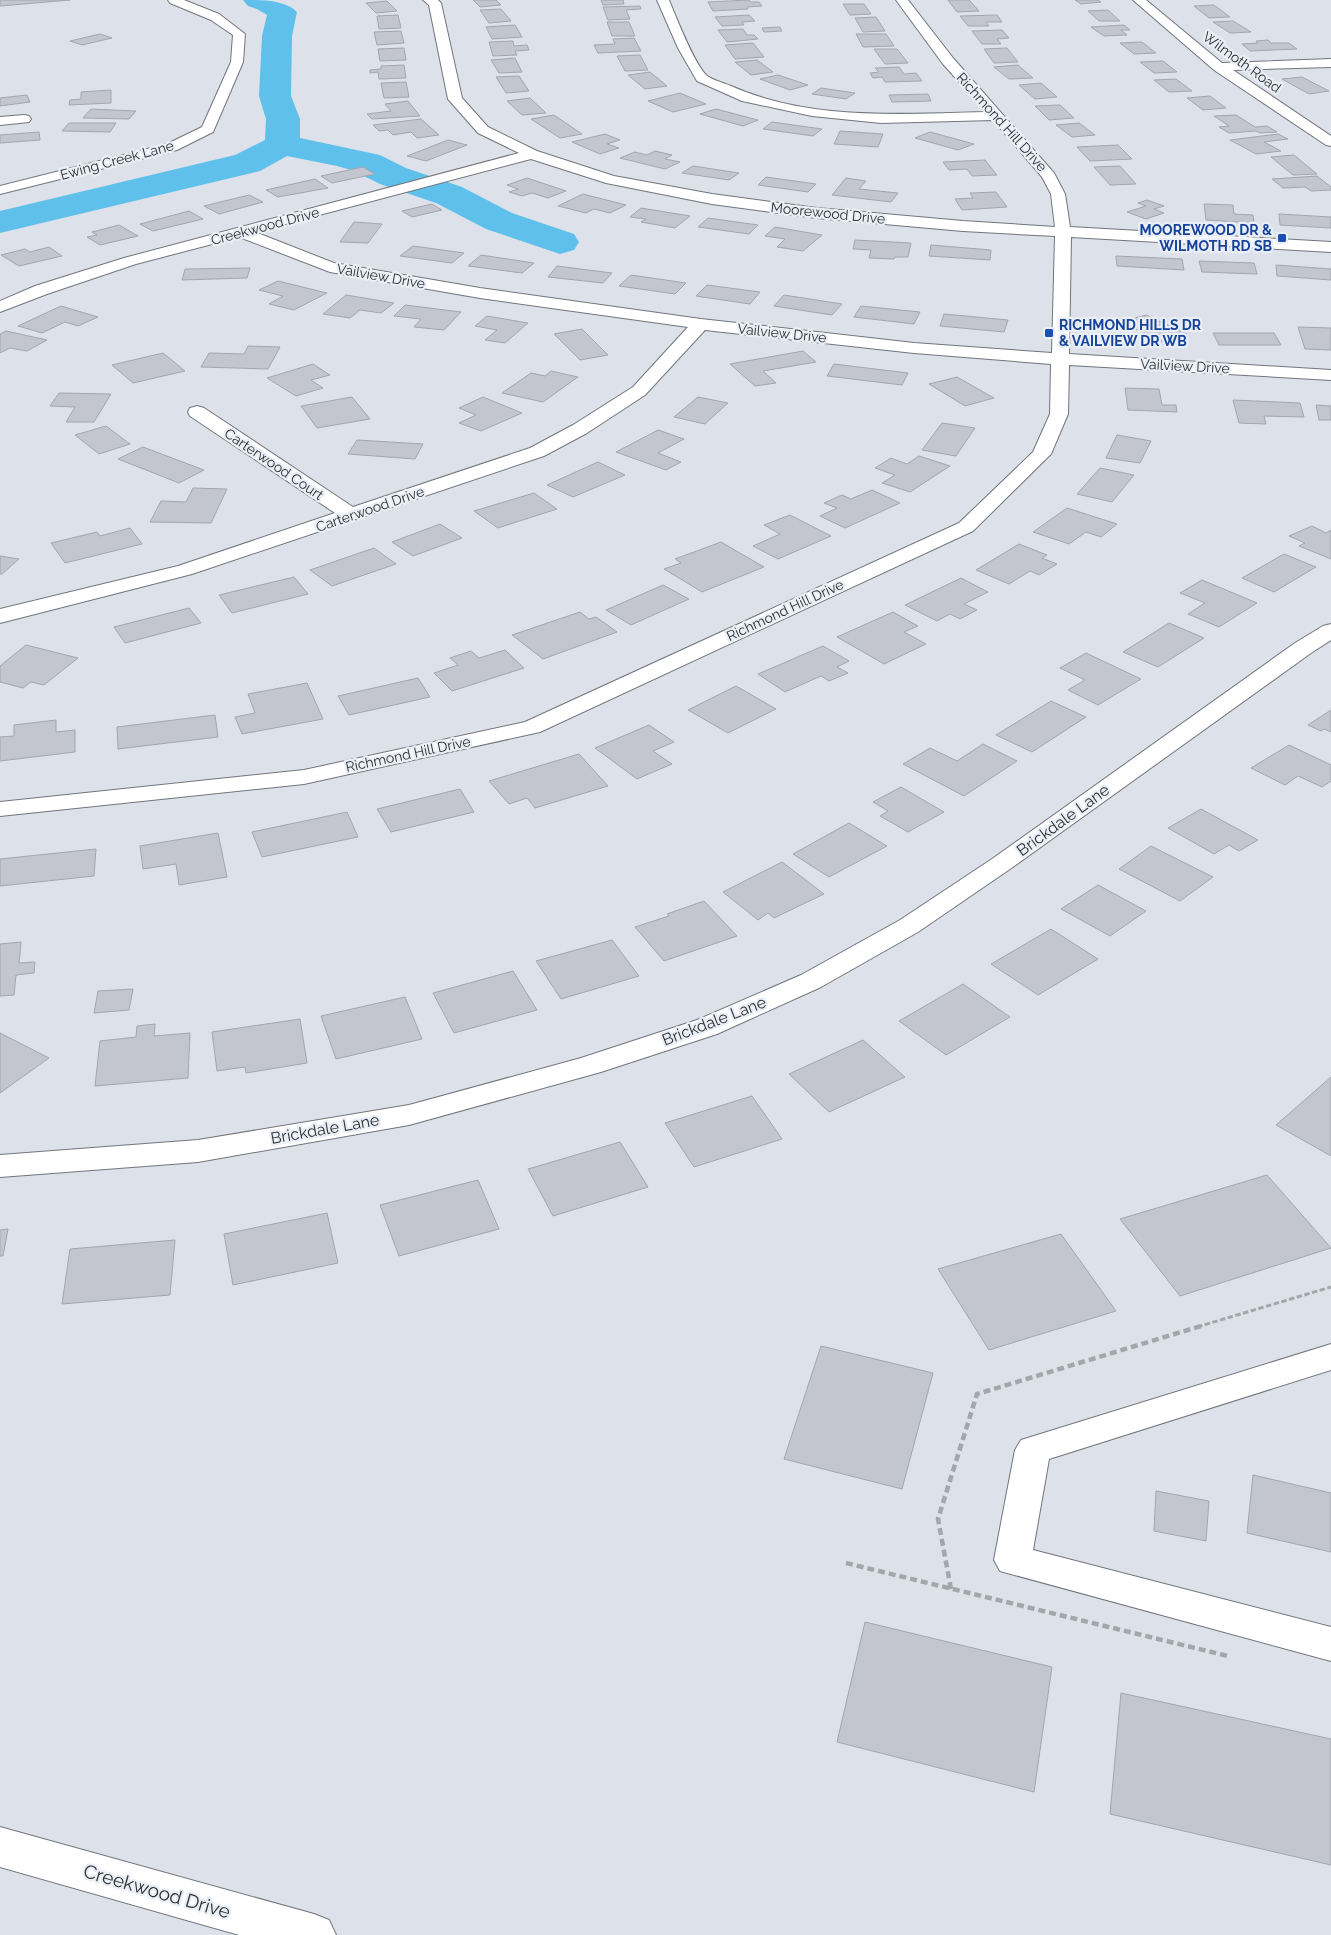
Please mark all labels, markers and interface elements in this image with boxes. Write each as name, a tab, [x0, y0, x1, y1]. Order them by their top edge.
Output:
street label: Wilmoth Road	[1200, 28, 1284, 96]
street label: Richmond Hill Drive	[954, 69, 1050, 175]
street label: Ewing Creek Lane	[58, 137, 176, 183]
street label: Moorewood Drive	[770, 199, 886, 227]
street label: Creekwood Drive	[209, 204, 321, 248]
place label: MOOREWOOD DR & WILMOTH RD SB	[1139, 222, 1272, 254]
marker: MOOREWOOD DR & WILMOTH RD SB	[1276, 232, 1288, 244]
street label: Vailview Drive	[336, 260, 426, 292]
place label: RICHMOND HILLS DR & VAILVIEW DR WB	[1059, 317, 1202, 349]
street label: Vailview Drive	[737, 320, 827, 346]
marker: RICHMOND HILLS DR & VAILVIEW DR WB	[1043, 327, 1055, 339]
street label: Vailview Drive	[1140, 356, 1230, 376]
street label: Carterwood Court	[222, 425, 327, 503]
street label: Carterwood Drive	[314, 483, 426, 535]
street label: Richmond Hill Drive	[724, 576, 846, 644]
street label: Richmond Hill Drive	[344, 733, 472, 775]
street label: Brickdale Lane	[1013, 780, 1113, 860]
street label: Brickdale Lane	[659, 992, 769, 1050]
street label: Brickdale Lane	[269, 1110, 381, 1148]
street label: Creekwood Drive	[81, 1860, 233, 1922]

